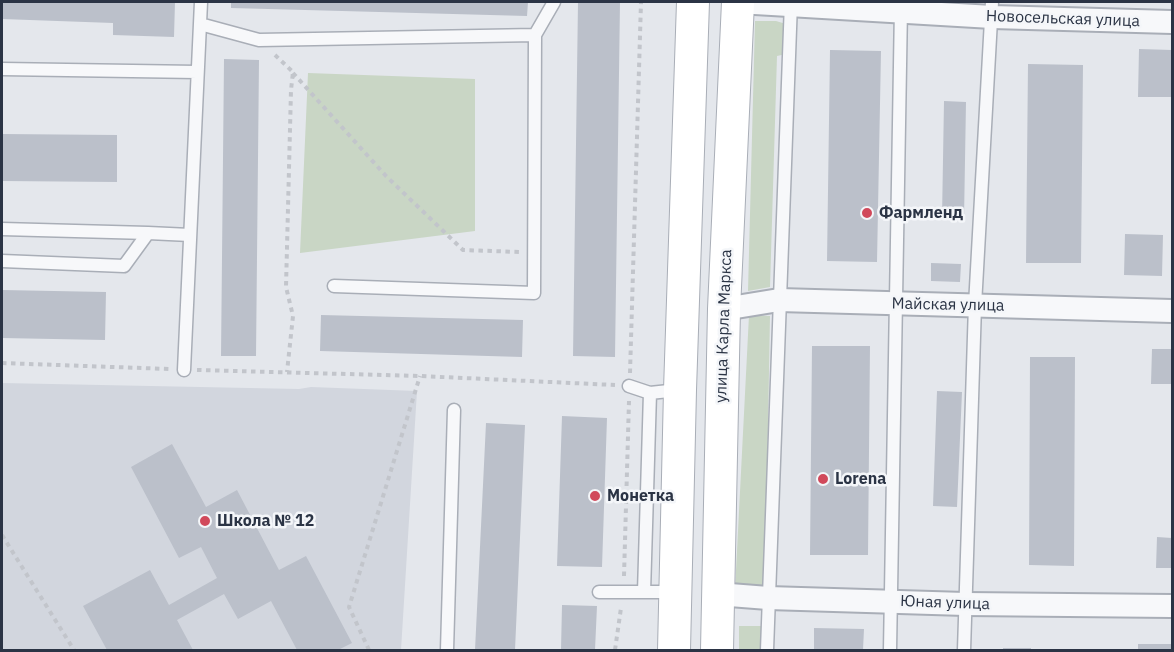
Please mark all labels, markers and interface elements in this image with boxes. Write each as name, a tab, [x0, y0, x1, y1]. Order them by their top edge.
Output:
street label: Новосельская улица	[986, 7, 1140, 31]
place label: Фармленд	[879, 203, 963, 223]
marker: Фармленд	[860, 206, 874, 220]
street label: улица Карла Маркса	[712, 249, 736, 403]
street label: Майская улица	[891, 294, 1005, 316]
place label: Lorena	[835, 469, 886, 489]
marker: Lorena	[816, 472, 830, 486]
place label: Монетка	[607, 486, 674, 506]
marker: Монетка	[588, 489, 602, 503]
place label: Школа № 12	[217, 511, 314, 531]
marker: Школа № 12	[198, 514, 212, 528]
street label: Юная улица	[900, 592, 990, 614]

